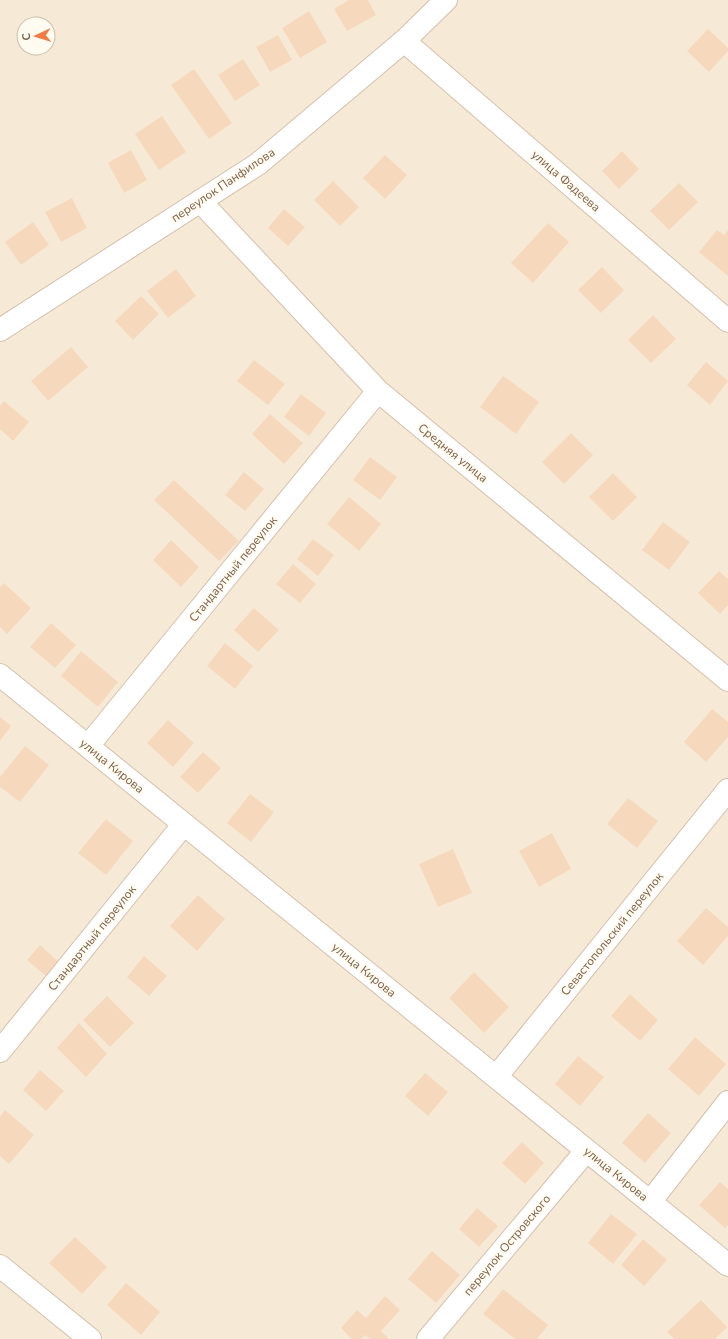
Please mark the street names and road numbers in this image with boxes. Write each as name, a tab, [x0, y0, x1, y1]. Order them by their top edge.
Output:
street label: переулок Панфилова	[168, 144, 278, 226]
street label: улица Фадеева	[528, 147, 604, 215]
street label: Средняя улица	[415, 420, 491, 486]
street label: Стандартный переулок	[185, 512, 281, 625]
street label: улица Кирова	[77, 735, 147, 797]
street label: Севастопольский переулок	[557, 868, 667, 999]
street label: Стандартный переулок	[44, 881, 140, 994]
street label: улица Кирова	[329, 939, 399, 1001]
street label: улица Кирова	[581, 1143, 651, 1205]
street label: переулок Островского	[460, 1191, 554, 1299]

